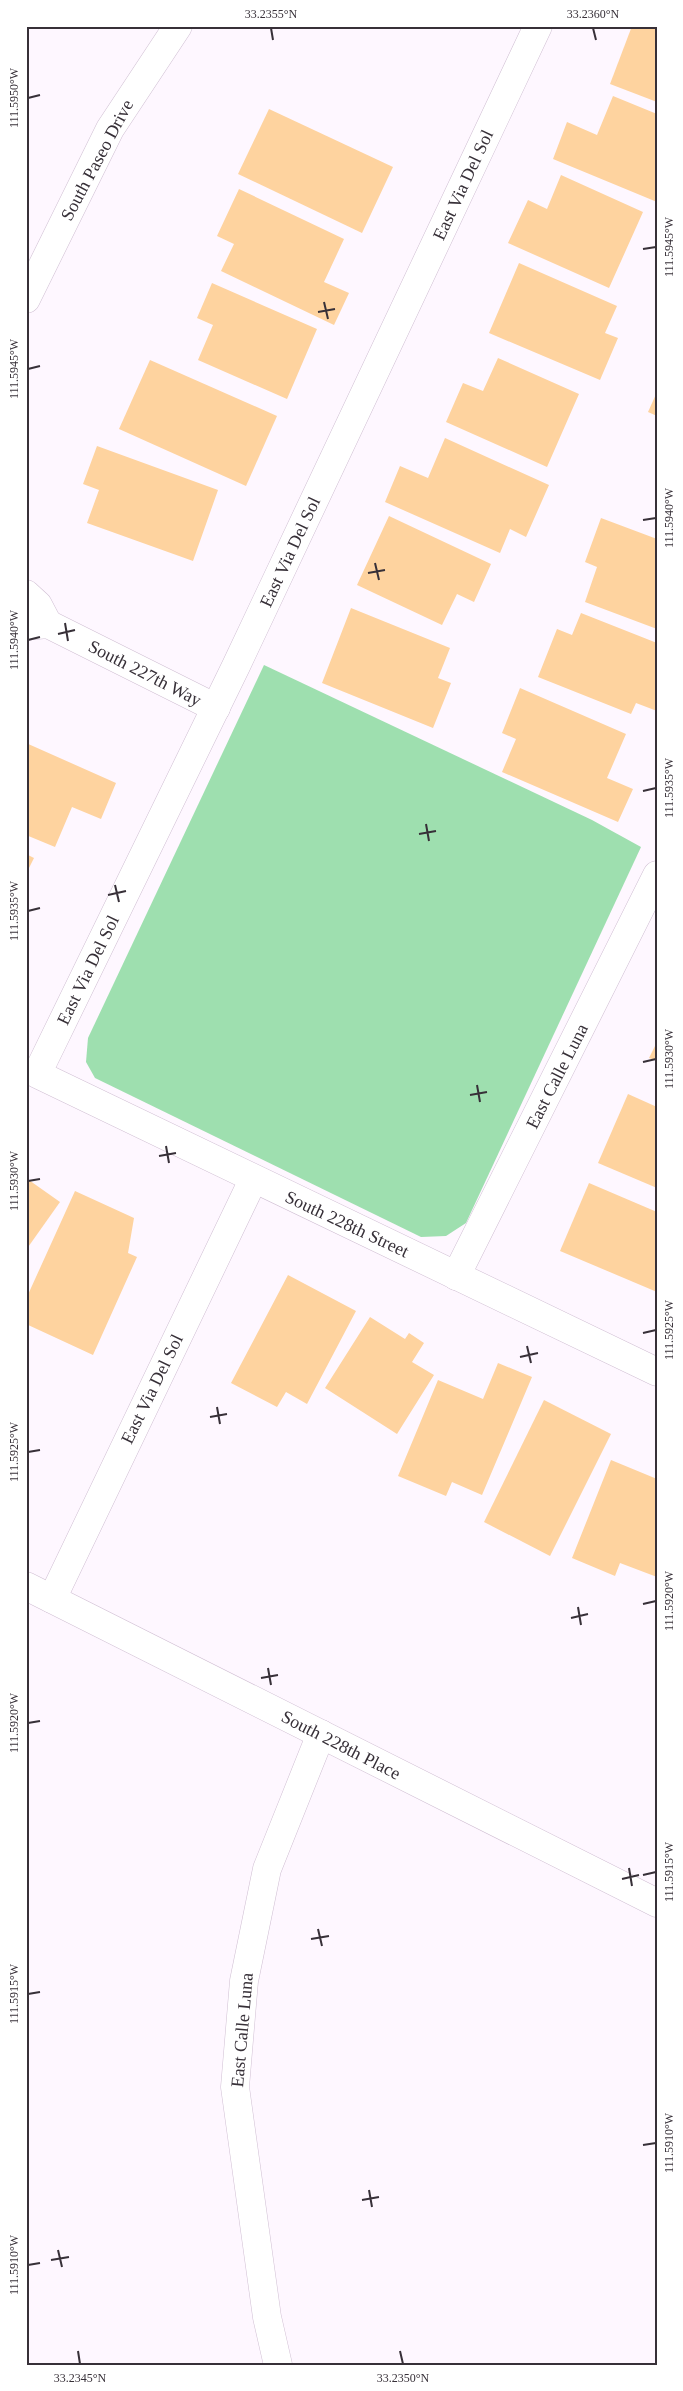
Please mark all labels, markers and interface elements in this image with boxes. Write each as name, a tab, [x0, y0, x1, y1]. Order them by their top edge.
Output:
text: 33.2355°N	[245, 7, 298, 21]
text: 33.2360°N	[567, 7, 620, 21]
text: 111.5950°W	[7, 67, 21, 128]
street label: South Paseo Drive	[57, 96, 137, 224]
street label: East Via Del Sol	[429, 127, 497, 243]
text: 111.5945°W	[662, 216, 676, 277]
text: 111.5945°W	[7, 338, 21, 399]
text: 111.5940°W	[662, 487, 676, 548]
street label: East Via Del Sol	[256, 494, 324, 610]
text: 111.5940°W	[7, 609, 21, 670]
street label: South 227th Way	[85, 636, 205, 710]
text: 111.5935°W	[662, 757, 676, 818]
text: 111.5935°W	[7, 880, 21, 941]
street label: East Via Del Sol	[53, 912, 123, 1028]
street label: East Calle Luna	[522, 1020, 592, 1132]
text: 111.5930°W	[662, 1028, 676, 1089]
text: 111.5930°W	[7, 1150, 21, 1211]
street label: South 228th Street	[282, 1187, 412, 1261]
text: 111.5925°W	[662, 1299, 676, 1360]
street label: East Via Del Sol	[117, 1331, 187, 1447]
text: 111.5925°W	[7, 1421, 21, 1482]
text: 111.5920°W	[662, 1570, 676, 1631]
text: 111.5920°W	[7, 1692, 21, 1753]
street label: South 228th Place	[278, 1706, 404, 1784]
text: 111.5915°W	[662, 1841, 676, 1902]
text: 111.5915°W	[7, 1963, 21, 2024]
street label: East Calle Luna	[227, 1972, 257, 2088]
text: 111.5910°W	[662, 2112, 676, 2173]
text: 111.5910°W	[7, 2234, 21, 2295]
text: 33.2345°N	[54, 2371, 107, 2385]
text: 33.2350°N	[377, 2371, 430, 2385]

